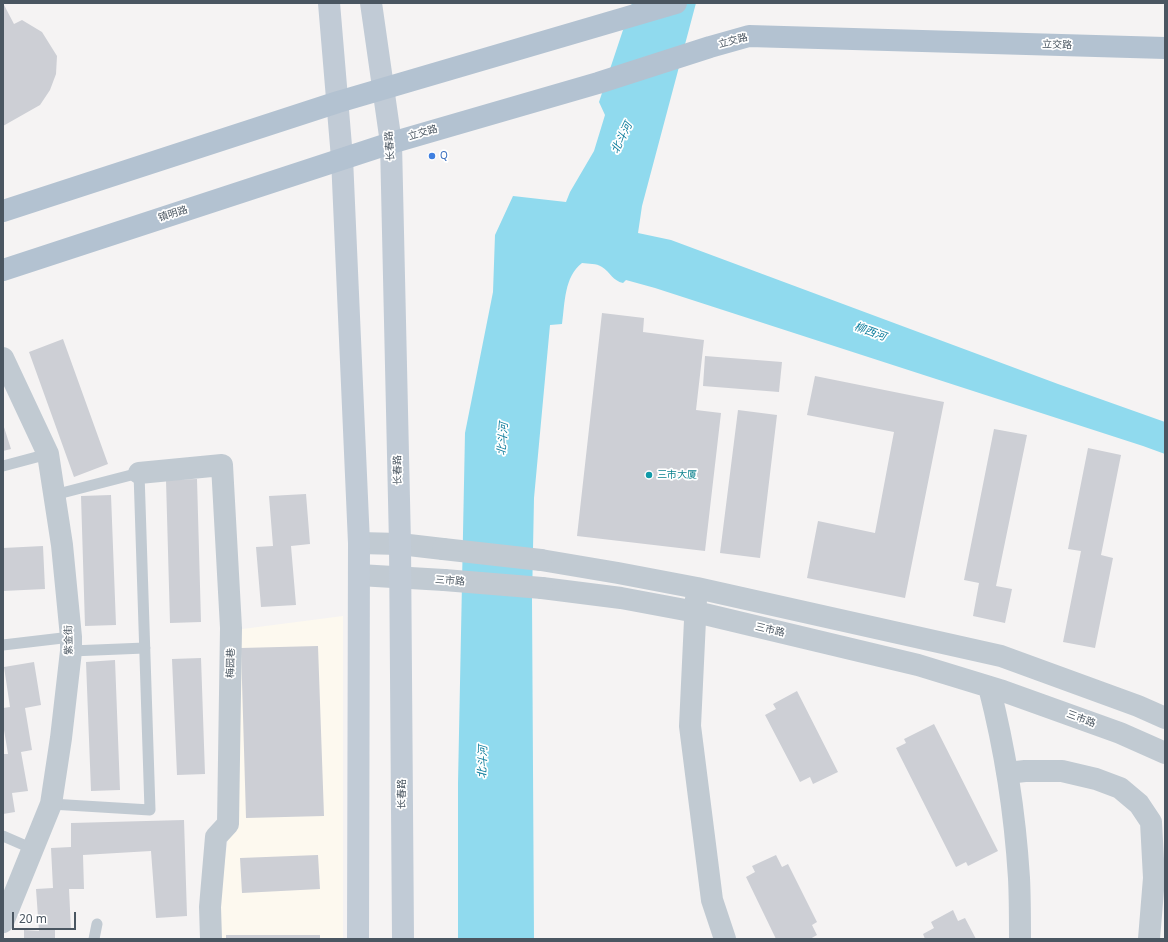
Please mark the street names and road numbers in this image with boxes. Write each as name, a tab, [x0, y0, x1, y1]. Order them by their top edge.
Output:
street label: 立交路	[717, 32, 749, 50]
street label: 立交路	[1042, 38, 1072, 52]
street label: 立交路	[407, 123, 439, 143]
street label: 长春路	[383, 131, 397, 161]
street label: 镇明路	[157, 204, 189, 224]
street label: 长春路	[392, 455, 404, 485]
street label: 三市路	[435, 574, 465, 588]
street label: 三市路	[754, 621, 786, 639]
street label: 紫金街	[63, 625, 75, 655]
street label: 梅园巷	[225, 648, 237, 678]
street label: 三市路	[1065, 708, 1097, 730]
street label: 长春路	[396, 779, 408, 809]

